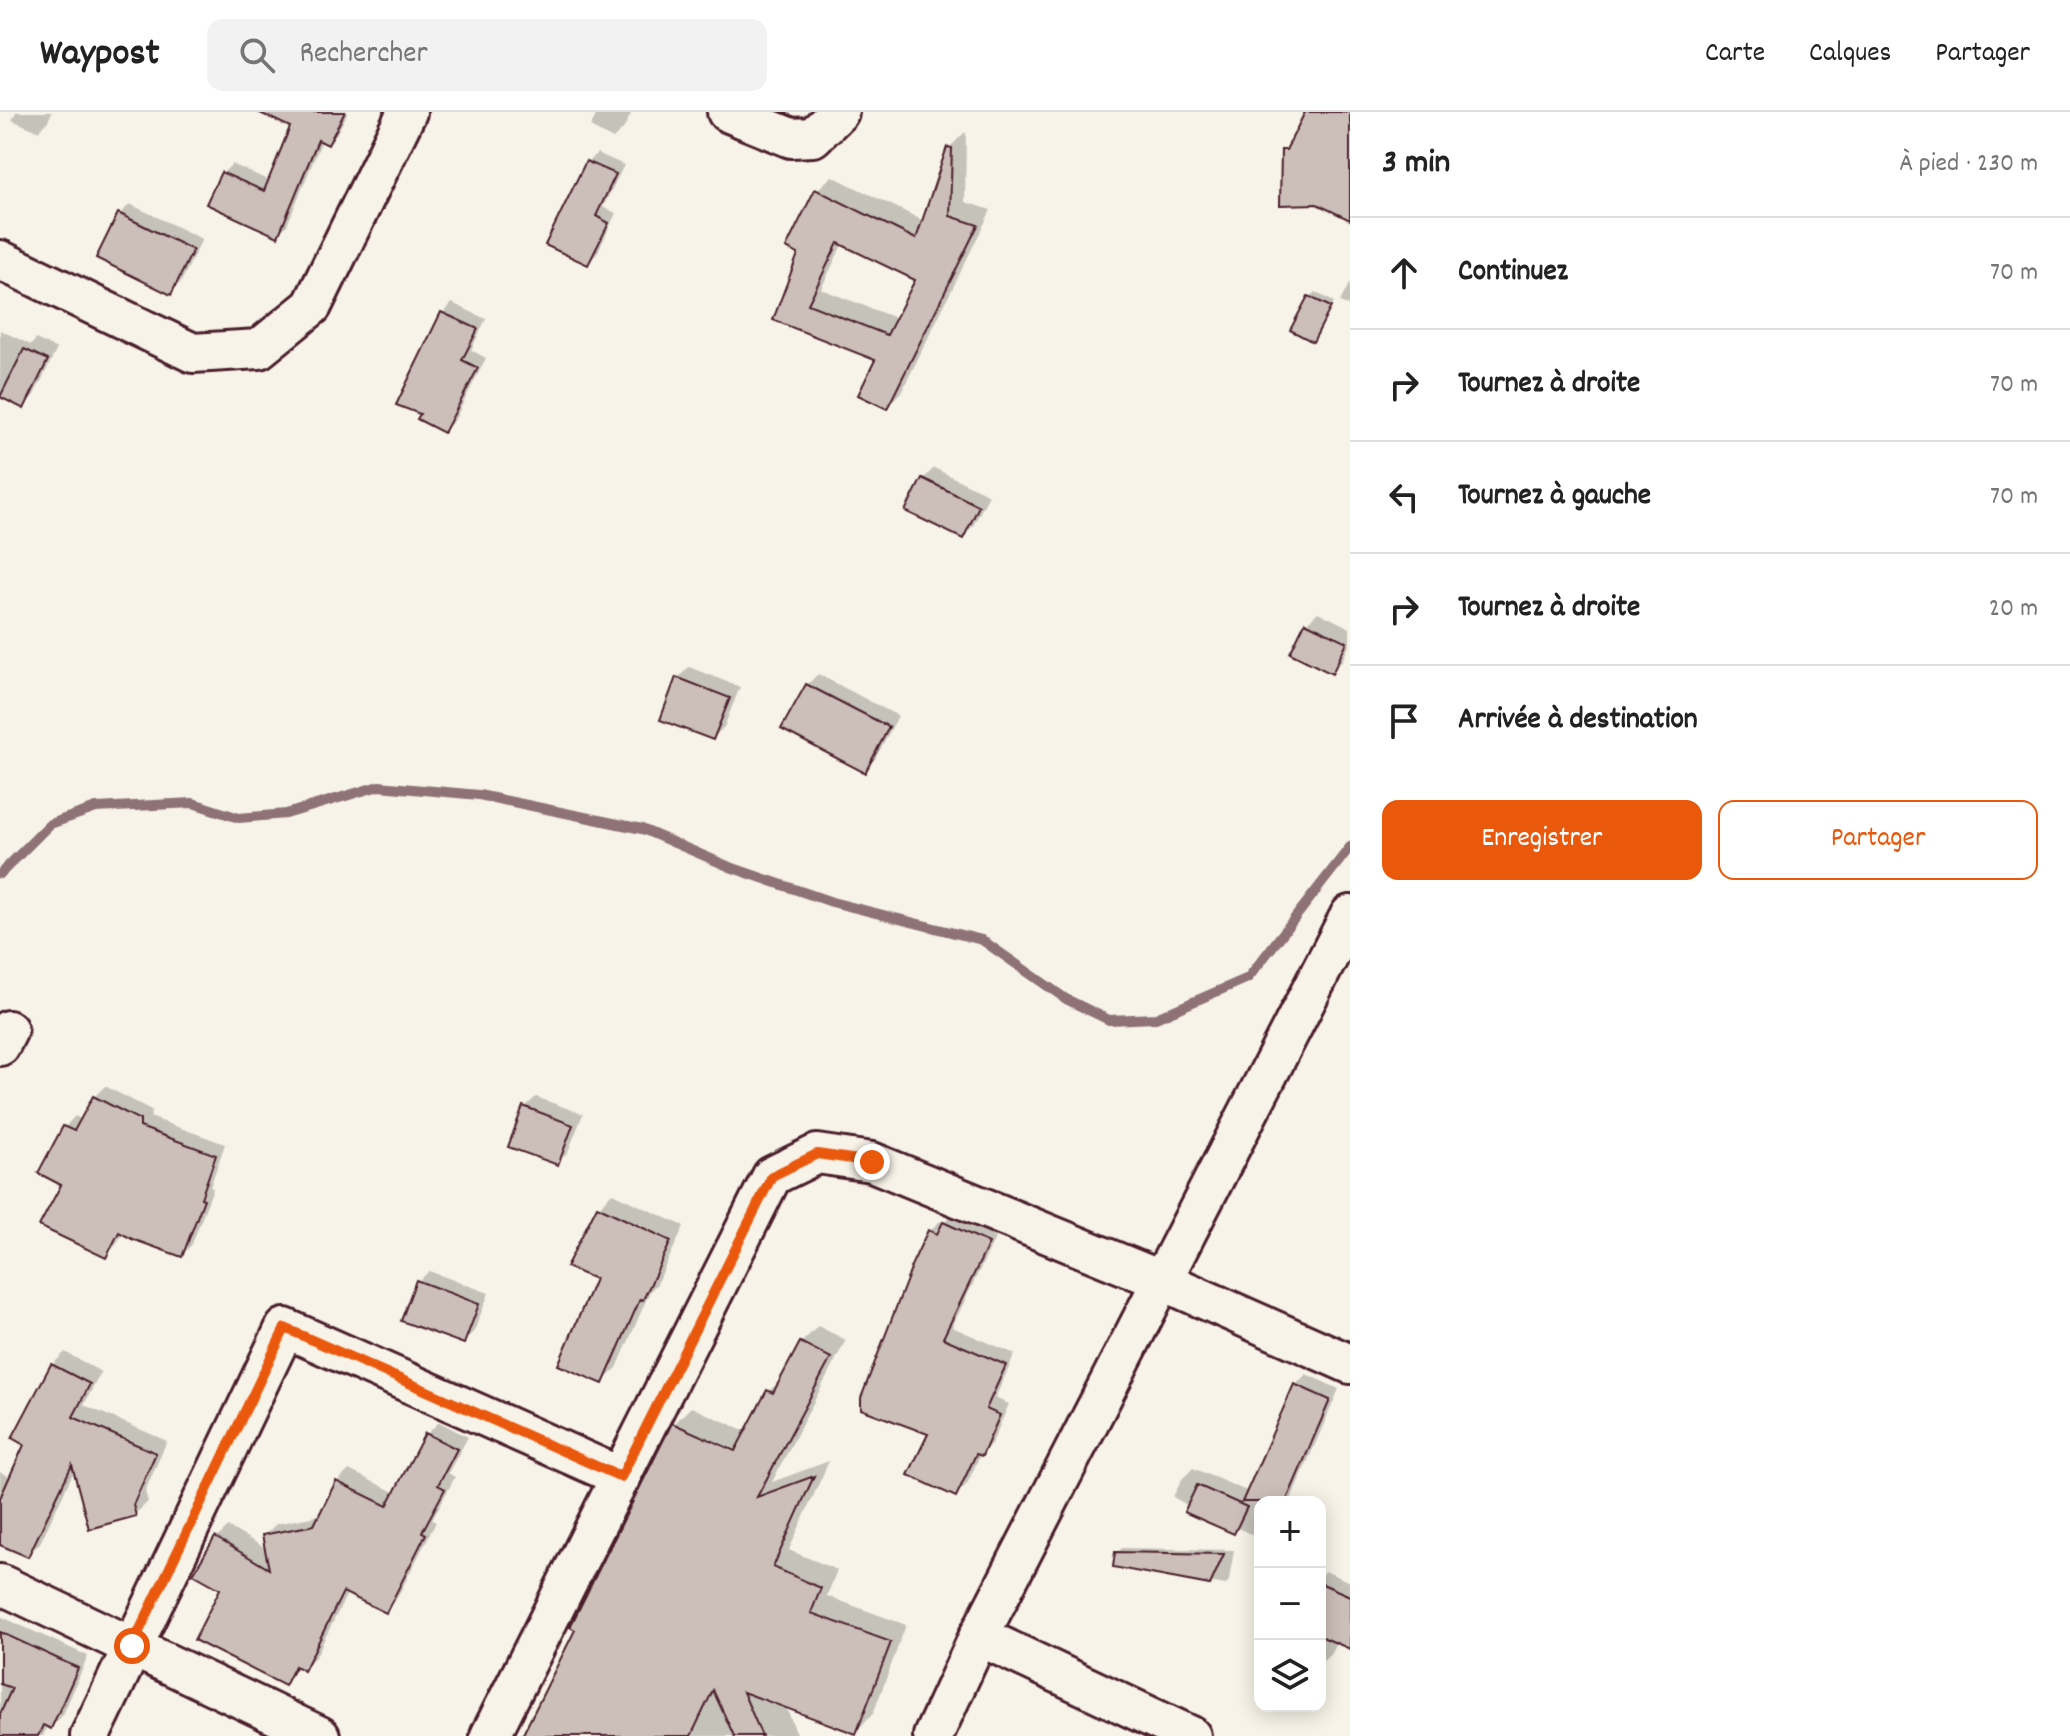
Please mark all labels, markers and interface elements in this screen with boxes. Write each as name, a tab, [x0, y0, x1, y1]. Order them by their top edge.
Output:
search box	[207, 19, 767, 91]
text: Waypost	[40, 28, 159, 83]
icon: search	[235, 33, 279, 77]
text: Rechercher	[299, 34, 428, 77]
text: Carte	[1705, 35, 1765, 75]
text: Calques	[1809, 35, 1891, 75]
text: Partager	[1935, 35, 2030, 75]
text: 3 min	[1382, 140, 1450, 189]
text: À pied · 230 m	[1899, 146, 2038, 183]
icon: ahead	[1382, 251, 1426, 295]
text: Continuez	[1458, 252, 1568, 295]
text: 70 m	[1990, 255, 2038, 292]
icon: right	[1382, 363, 1426, 407]
text: Tournez à droite	[1458, 364, 1640, 407]
text: 70 m	[1990, 367, 2038, 404]
icon: left	[1382, 475, 1426, 519]
text: Tournez à gauche	[1458, 476, 1651, 519]
text: 70 m	[1990, 479, 2038, 516]
icon: right	[1382, 587, 1426, 631]
text: Tournez à droite	[1458, 588, 1640, 631]
text: 20 m	[1989, 591, 2038, 628]
icon: arrive	[1382, 699, 1426, 743]
text: Arrivée à destination	[1458, 700, 1698, 743]
button: Enregistrer	[1382, 800, 1702, 880]
button: Partager	[1718, 800, 2038, 880]
route end	[854, 1144, 890, 1180]
map controls	[1254, 1496, 1326, 1712]
button: +	[1254, 1496, 1326, 1568]
button: −	[1254, 1568, 1326, 1640]
route start	[114, 1628, 150, 1664]
button: layers	[1254, 1640, 1326, 1712]

